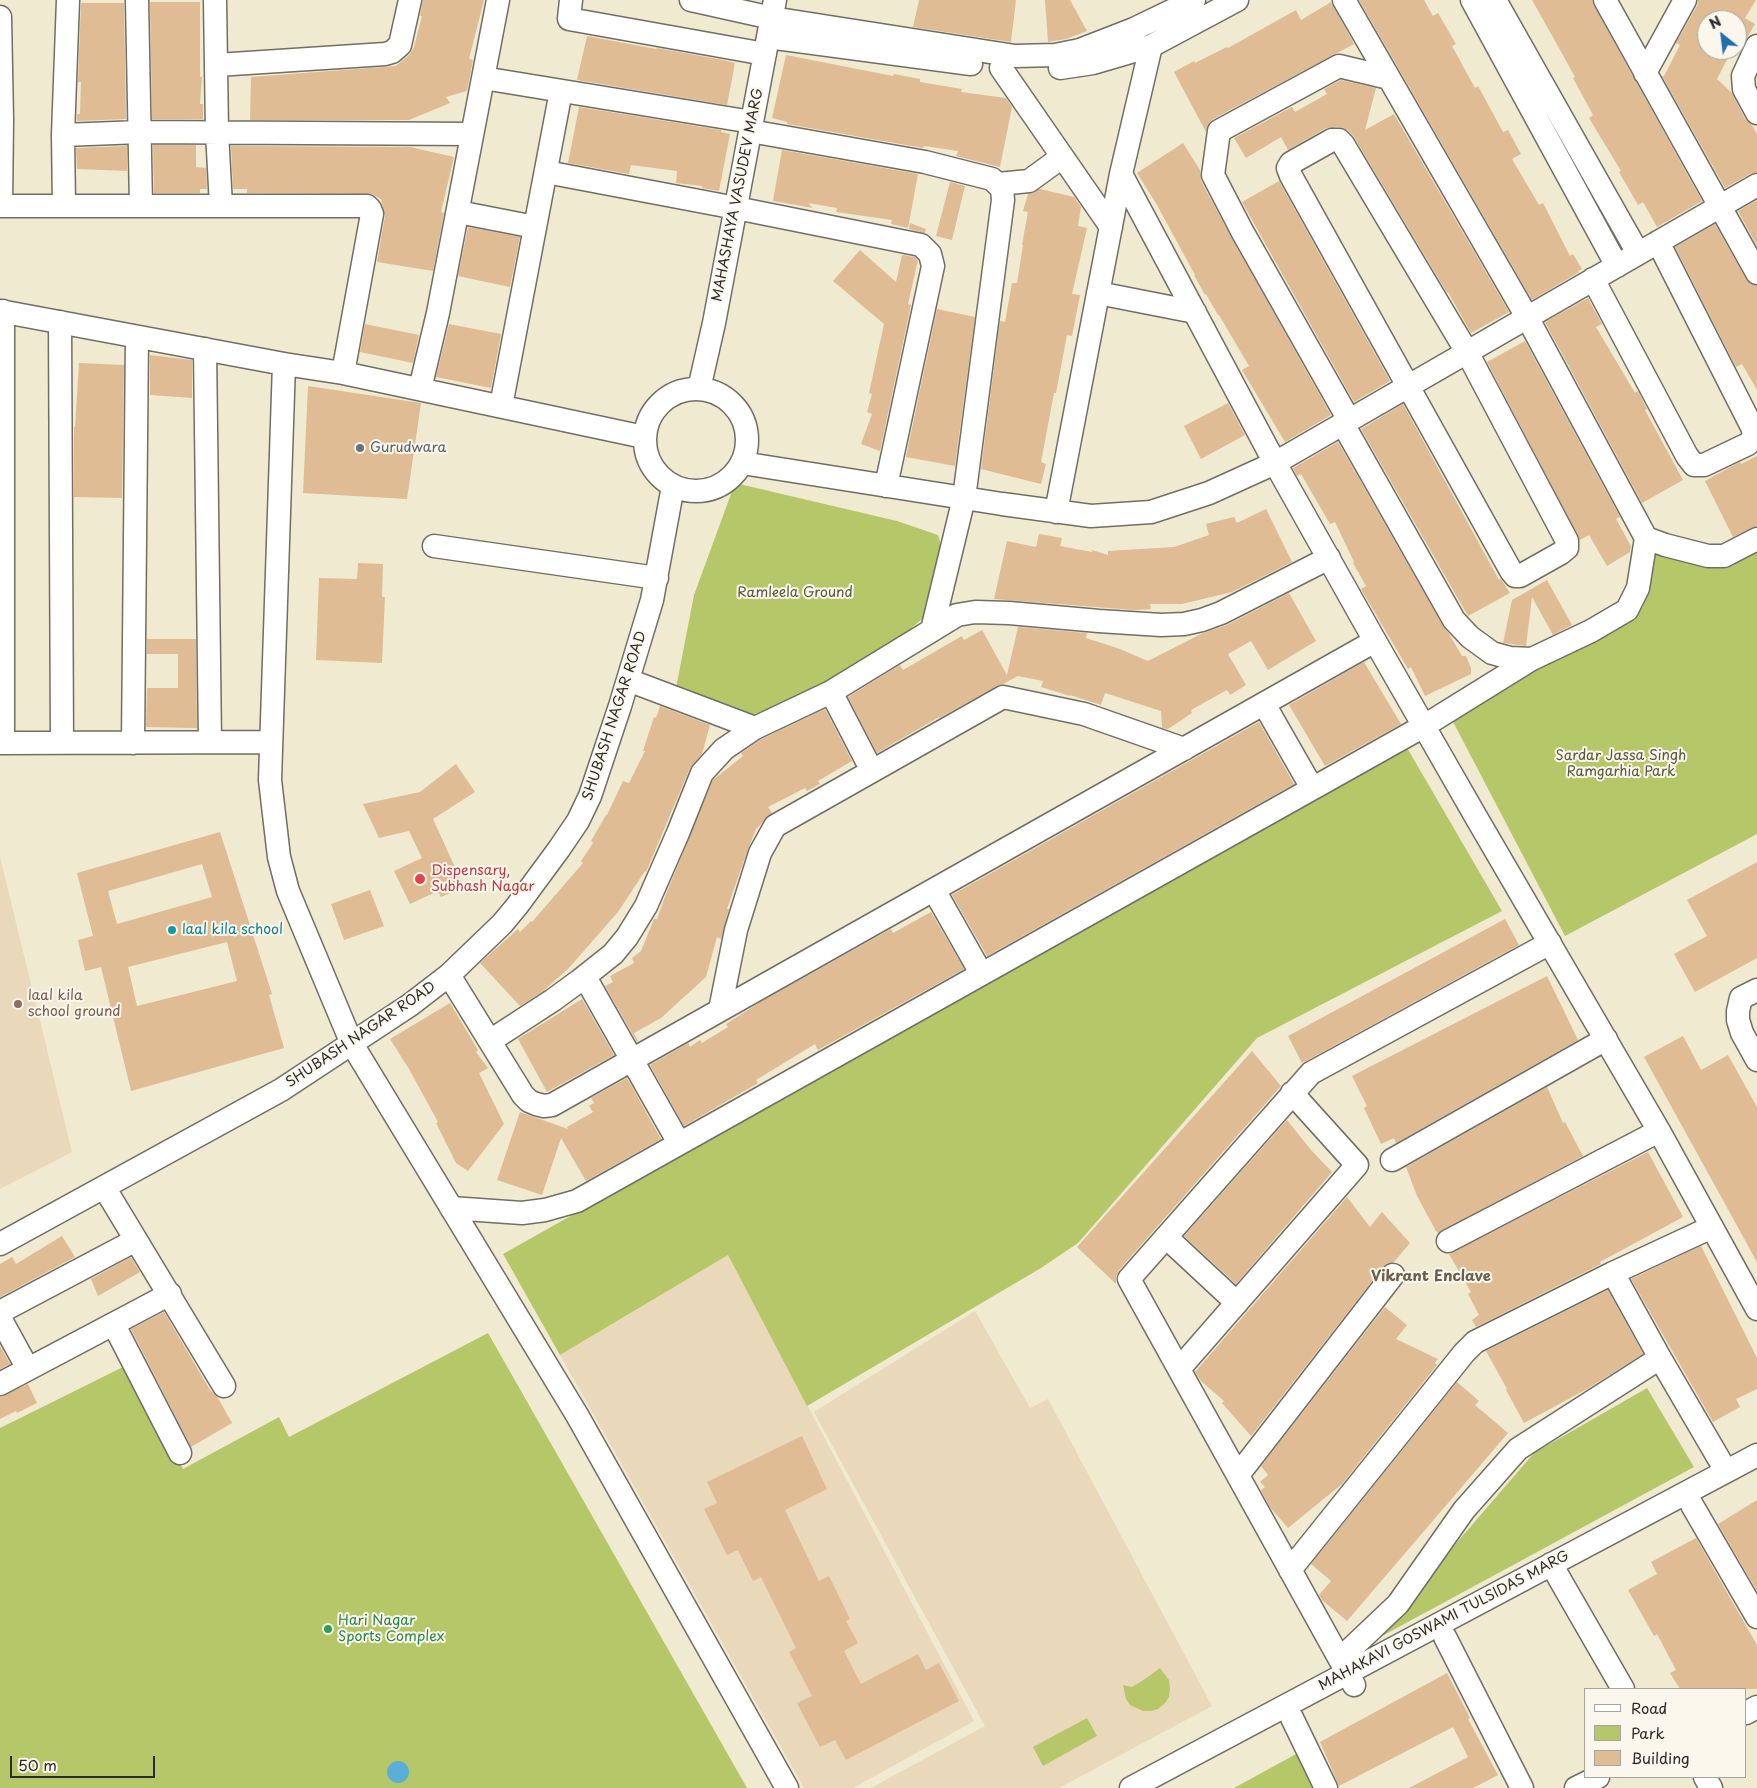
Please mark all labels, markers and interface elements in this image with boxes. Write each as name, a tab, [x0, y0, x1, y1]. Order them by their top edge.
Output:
north arrow	[1697, 10, 1747, 60]
text: N	[1705, 10, 1725, 34]
street label: MAHASHAYA VASUDEV MARG	[709, 87, 767, 303]
place label: Gurudwara	[370, 440, 446, 456]
marker: Gurudwara	[354, 442, 366, 454]
park label: Ramleela Ground	[737, 585, 853, 601]
street label: SHUBASH NAGAR ROAD	[580, 629, 650, 803]
park label: Sardar Jassa Singh Ramgarhia Park	[1556, 748, 1686, 780]
place label: Dispensary, Subhash Nagar	[431, 863, 534, 896]
marker: Dispensary, Subhash Nagar	[413, 872, 427, 886]
place label: laal kila school	[182, 922, 283, 938]
marker: laal kila school	[166, 924, 178, 936]
street label: SHUBASH NAGAR ROAD	[283, 979, 439, 1091]
place label: laal kila school ground	[28, 988, 121, 1020]
marker: laal kila school ground	[12, 998, 24, 1010]
district label: Vikrant Enclave	[1371, 1268, 1491, 1286]
street label: MAHAKAVI GOSWAMI TULSIDAS MARG	[1316, 1548, 1572, 1694]
place label: Hari Nagar Sports Complex	[338, 1613, 444, 1645]
marker: Hari Nagar Sports Complex	[322, 1623, 334, 1635]
legend	[1584, 1688, 1747, 1778]
text: Road	[1631, 1696, 1667, 1719]
text: Park	[1631, 1721, 1665, 1744]
scale bar	[12, 1746, 158, 1778]
text: Building	[1631, 1746, 1690, 1769]
text: 50 m	[18, 1753, 57, 1776]

